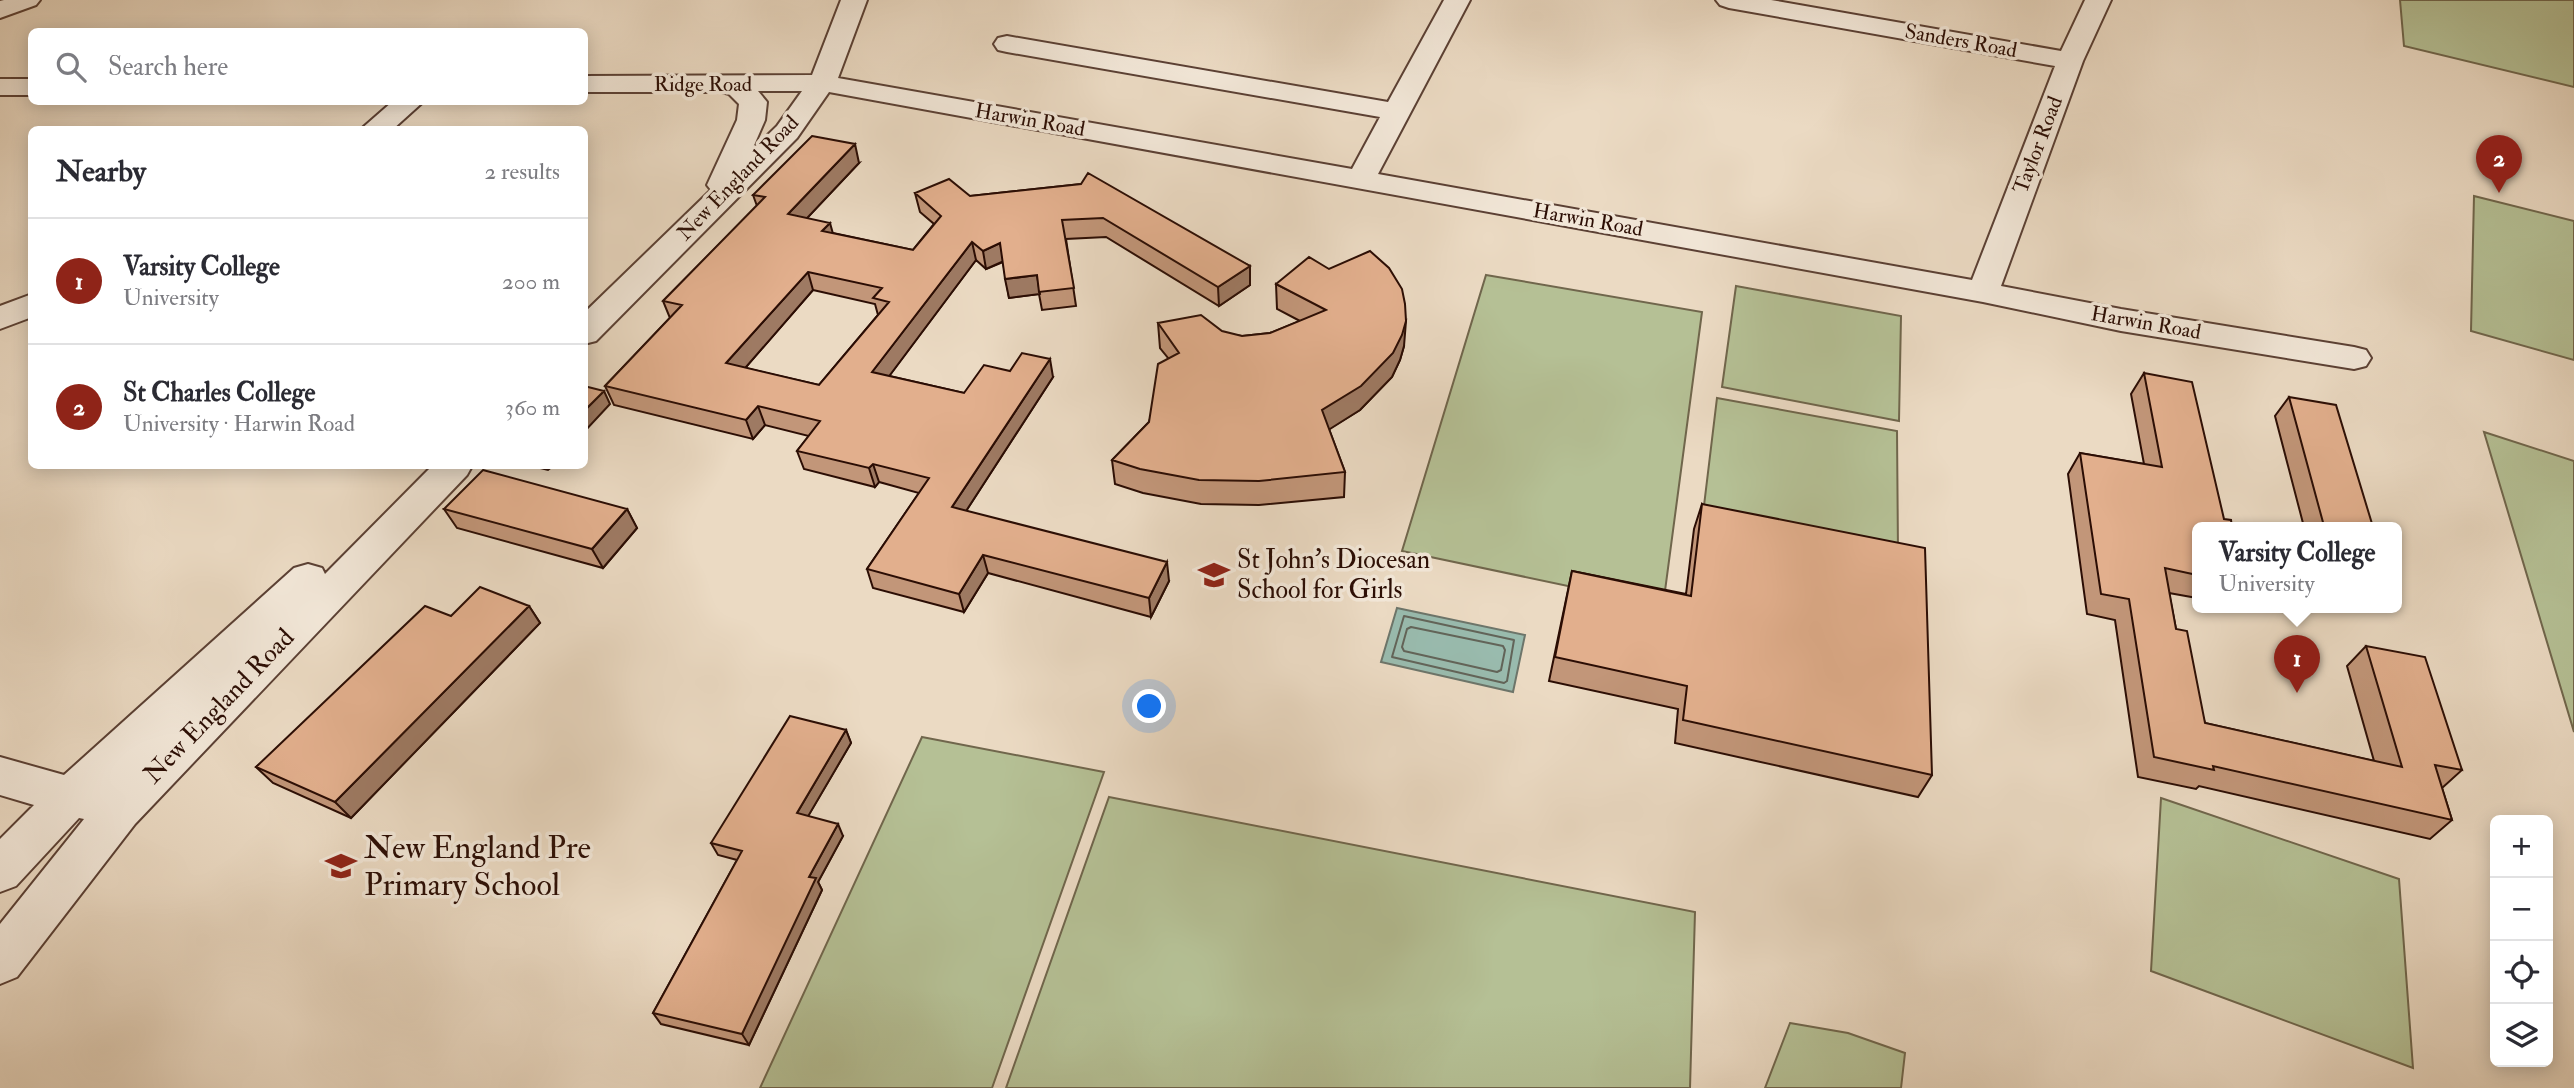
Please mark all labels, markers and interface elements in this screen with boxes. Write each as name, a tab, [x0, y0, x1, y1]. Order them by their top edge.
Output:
street label: Sanders Road	[1903, 18, 2020, 64]
search box	[28, 28, 588, 105]
icon: search	[52, 48, 90, 86]
text: Search here	[108, 51, 228, 83]
street label: Ridge Road	[654, 71, 753, 98]
street label: Taylor Road	[2007, 92, 2069, 198]
street label: Harwin Road	[973, 97, 1088, 143]
street label: New England Road	[671, 109, 805, 246]
pin: 2	[2476, 135, 2522, 193]
text: Nearby	[56, 153, 146, 190]
text: 2 results	[485, 157, 560, 186]
street label: Harwin Road	[1531, 197, 1646, 243]
text: Varsity College	[123, 251, 280, 283]
text: 1	[75, 267, 83, 296]
text: 200 m	[502, 267, 560, 296]
text: University	[123, 283, 219, 312]
street label: Harwin Road	[2089, 300, 2204, 346]
text: St Charles College	[123, 377, 315, 409]
text: 2	[73, 393, 85, 422]
text: 360 m	[505, 393, 560, 422]
text: University · Harwin Road	[123, 409, 355, 438]
popup	[2192, 522, 2402, 613]
text: Varsity College	[2219, 537, 2375, 569]
place label: St John's Diocesan School for Girls	[1237, 544, 1430, 606]
school or university icon: St John's Diocesan School for Girls	[1197, 558, 1231, 592]
text: University	[2219, 569, 2315, 598]
street label: New England Road	[137, 622, 301, 790]
pin: 1	[2274, 635, 2320, 693]
your location	[1132, 689, 1166, 723]
map controls	[2490, 815, 2553, 1067]
button: +	[2490, 815, 2553, 878]
place label: New England Pre Primary School	[364, 828, 591, 905]
school or university icon: New England Pre Primary School	[324, 849, 358, 883]
button: −	[2490, 878, 2553, 941]
button: locate	[2490, 941, 2553, 1004]
button: layers	[2490, 1004, 2553, 1067]

